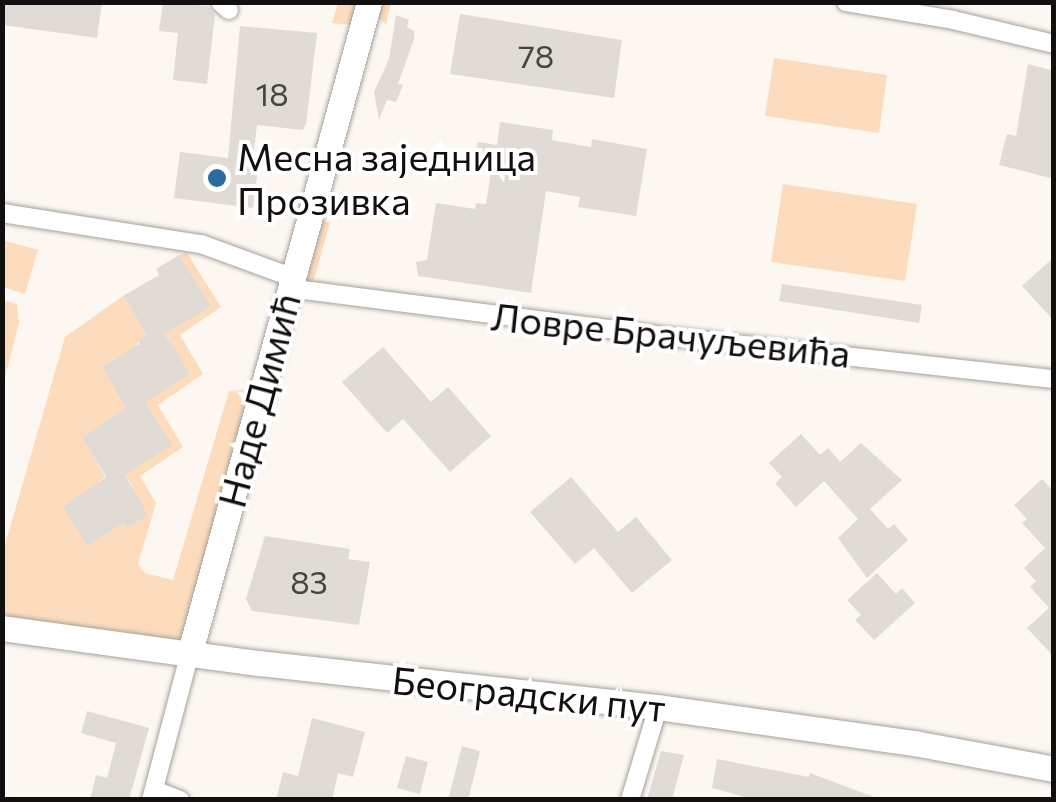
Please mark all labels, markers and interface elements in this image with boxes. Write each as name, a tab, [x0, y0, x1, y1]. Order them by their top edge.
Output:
house number: 78	[518, 36, 554, 74]
house number: 18	[255, 74, 289, 112]
place label: Месна заједница Прозивка	[237, 133, 536, 222]
marker: Месна заједница Прозивка	[206, 167, 228, 189]
street label: Наде Димић	[208, 288, 308, 512]
street label: Ловре Брачуљевића	[489, 292, 853, 376]
house number: 83	[290, 562, 328, 600]
street label: Београдски пут	[390, 656, 668, 730]

